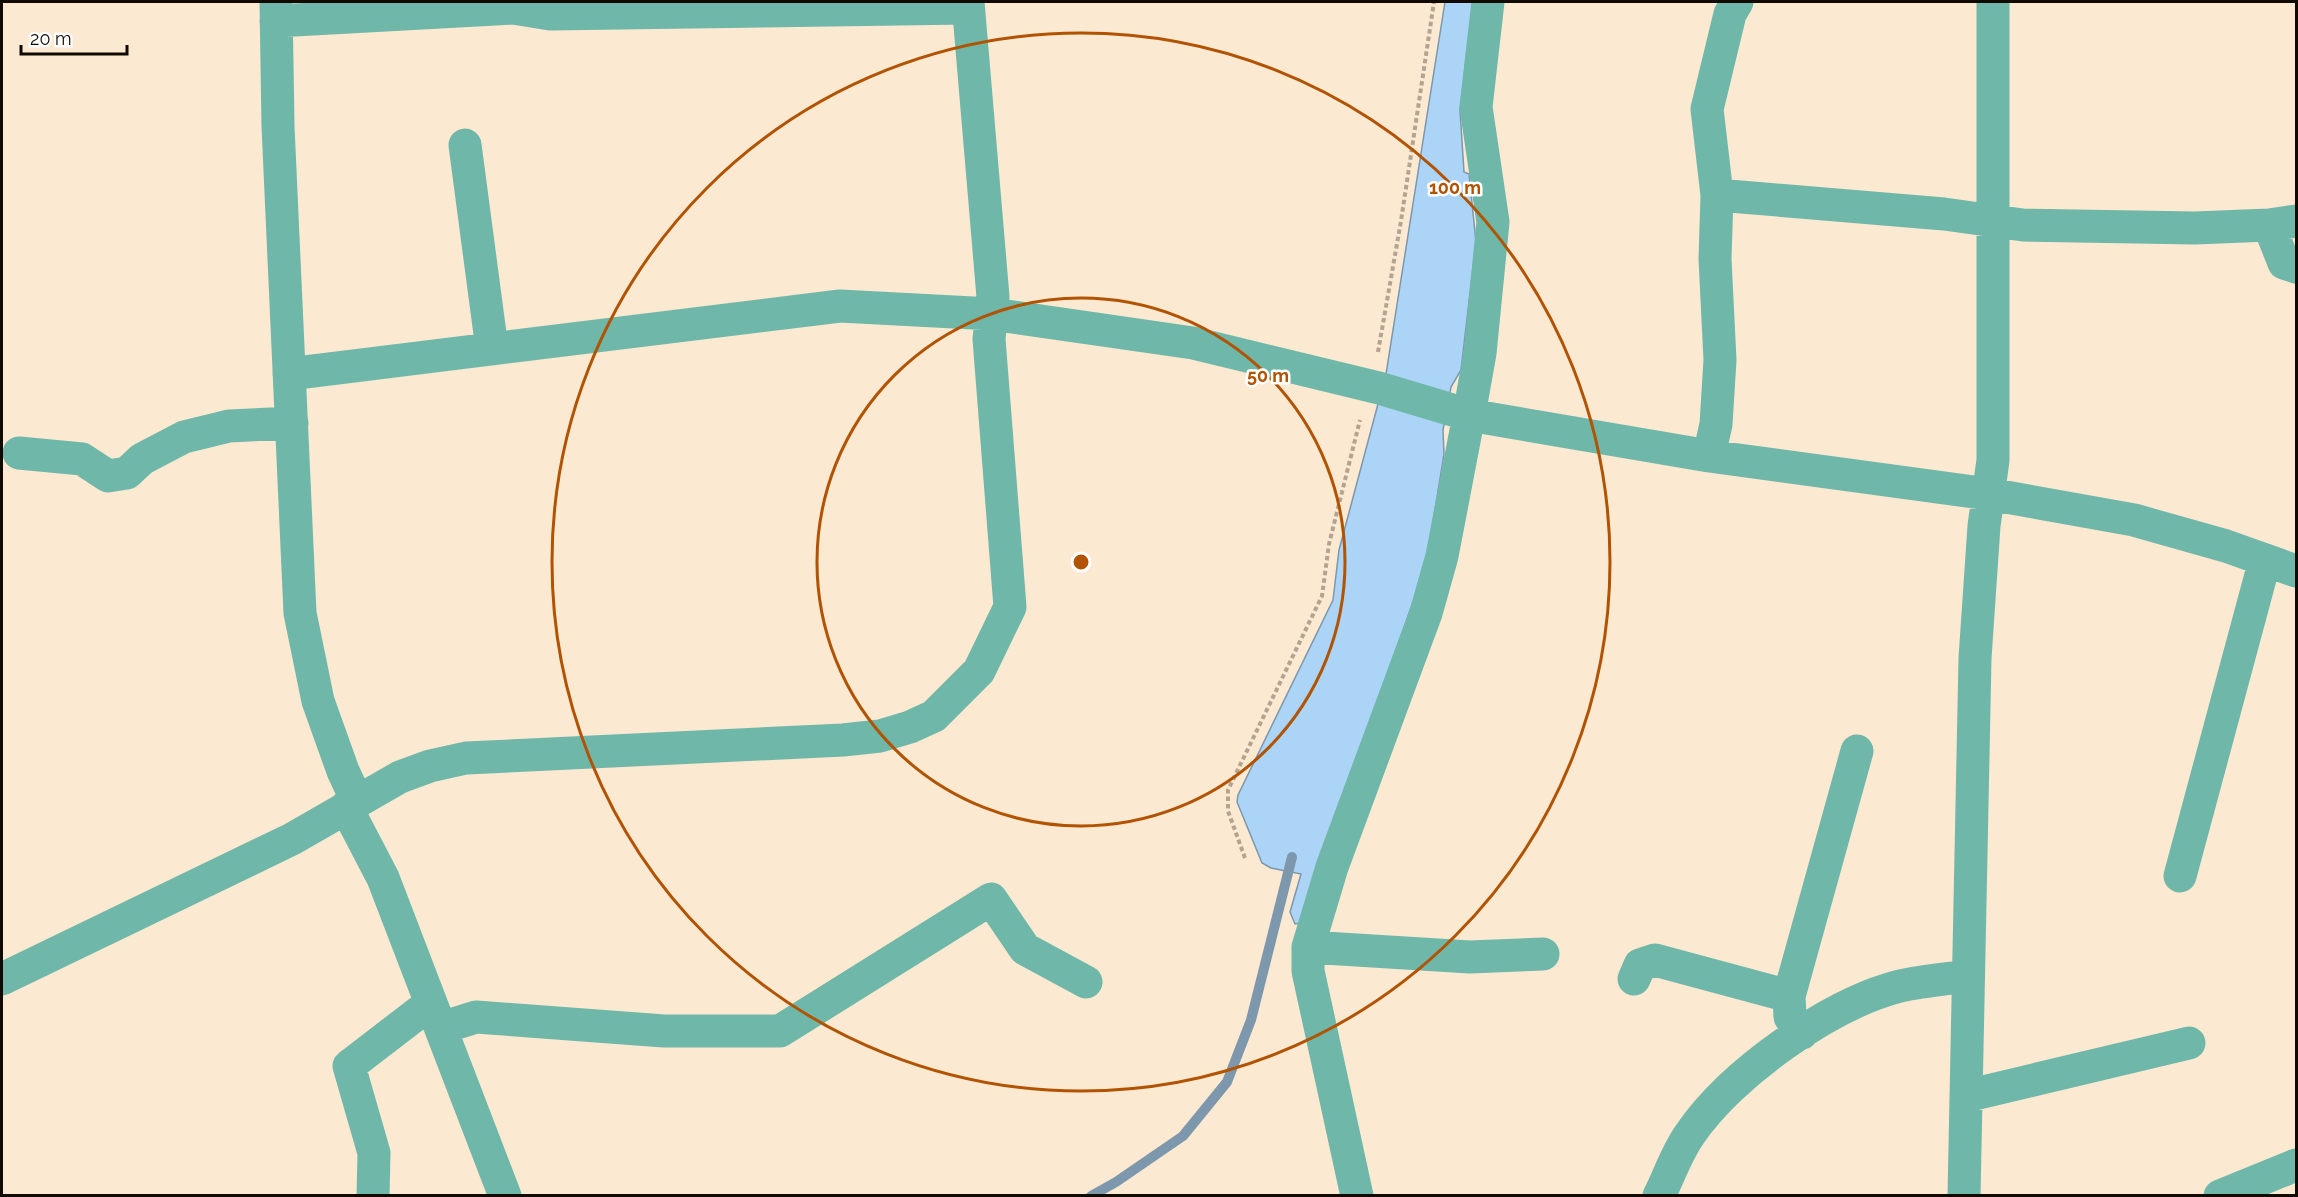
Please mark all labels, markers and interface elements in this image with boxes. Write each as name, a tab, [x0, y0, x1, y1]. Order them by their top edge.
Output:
scale bar	[21, 18, 128, 56]
text: 20 m	[30, 28, 72, 49]
text: 100 m	[1429, 177, 1481, 198]
text: 50 m	[1247, 365, 1289, 386]
centre of rings	[1071, 552, 1091, 572]

